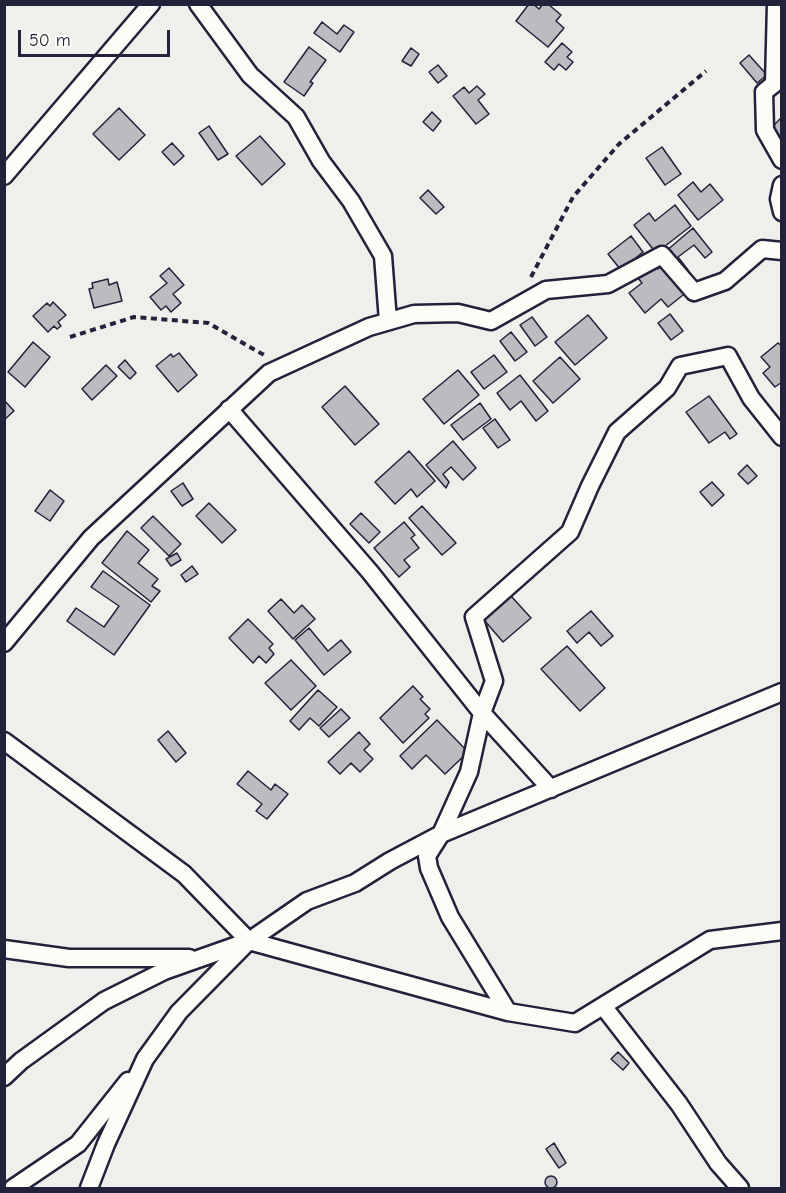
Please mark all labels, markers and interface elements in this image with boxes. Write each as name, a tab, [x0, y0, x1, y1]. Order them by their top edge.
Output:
scale bar	[21, 18, 172, 56]
text: 50 m	[29, 30, 71, 51]

